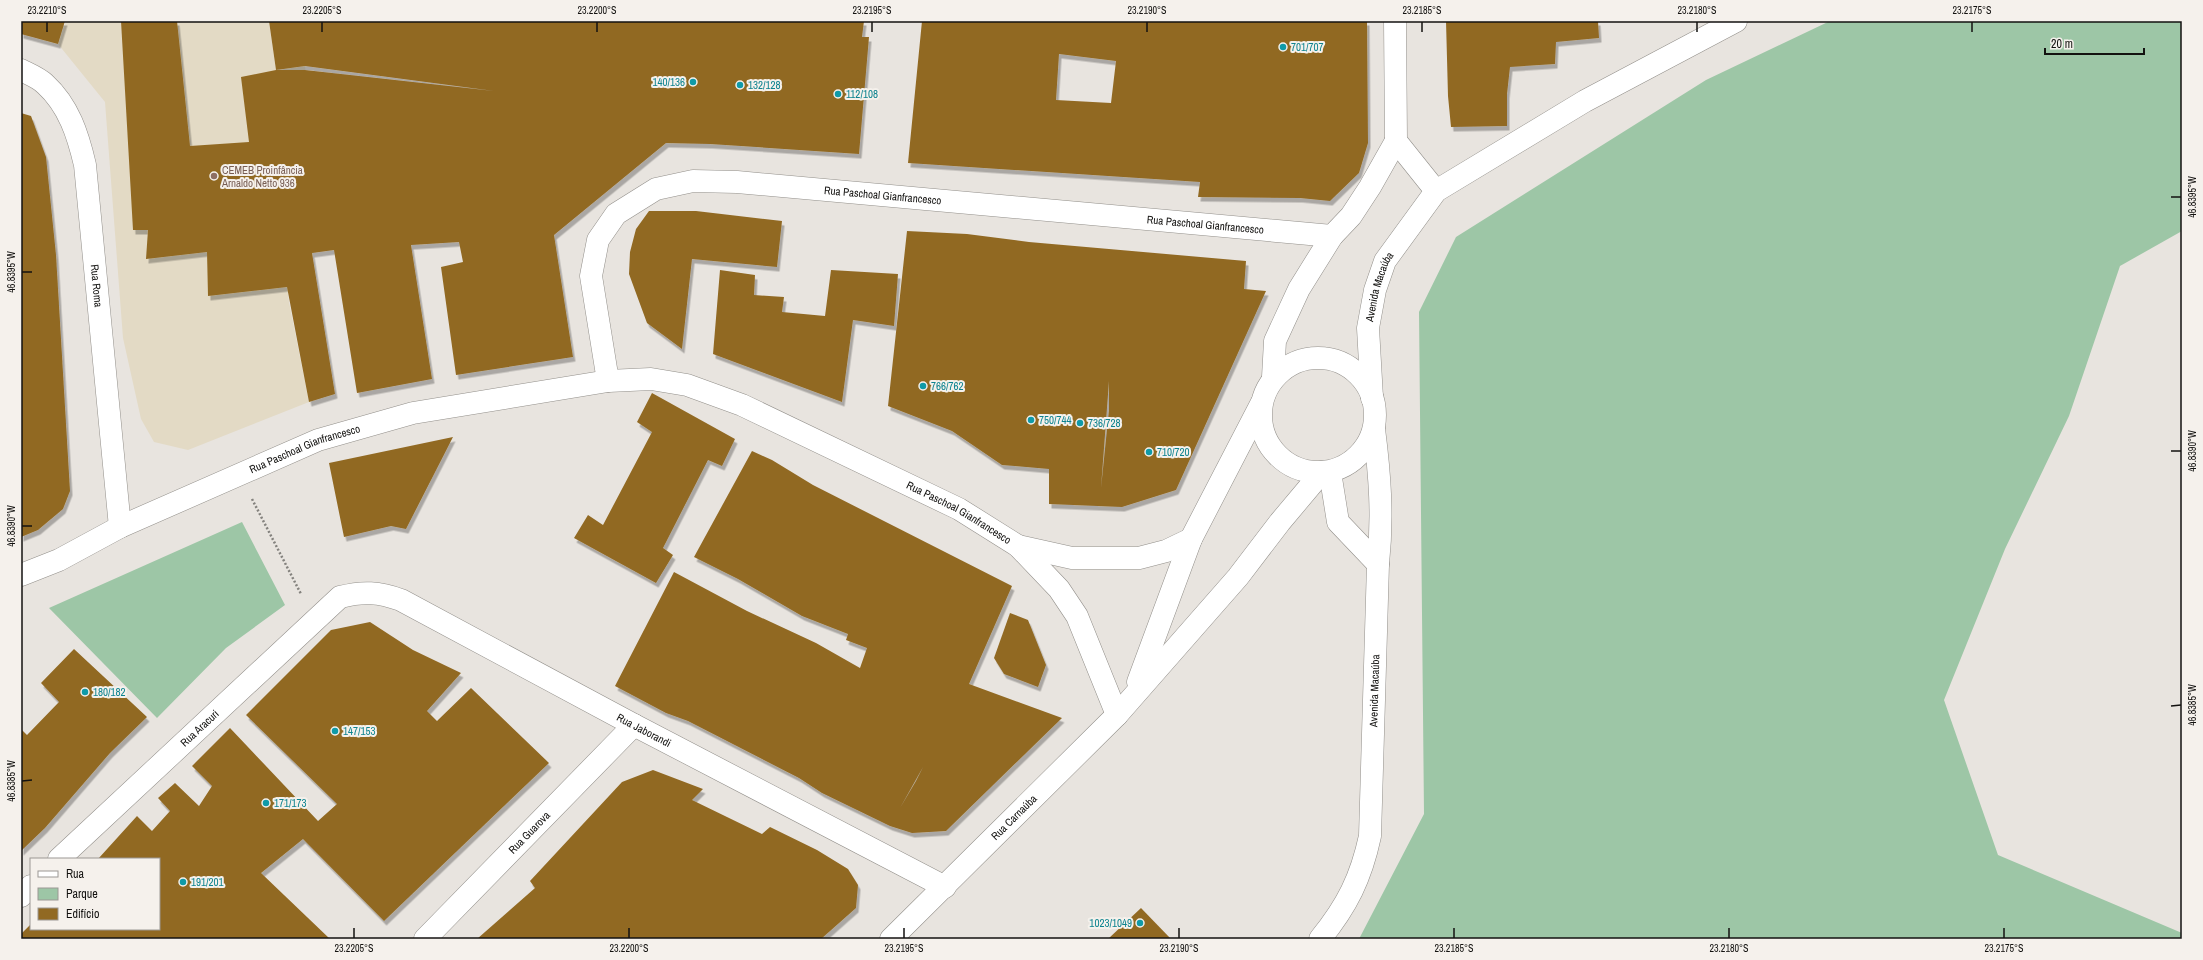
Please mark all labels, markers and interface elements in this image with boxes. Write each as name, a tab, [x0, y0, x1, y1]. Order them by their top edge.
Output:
text: 23.2210°S	[27, 4, 67, 17]
text: 23.2205°S	[302, 4, 342, 17]
text: 23.2200°S	[577, 4, 617, 17]
text: 23.2195°S	[852, 4, 892, 17]
text: 23.2190°S	[1127, 4, 1167, 17]
text: 23.2185°S	[1402, 4, 1442, 17]
text: 23.2180°S	[1677, 4, 1717, 17]
text: 23.2175°S	[1952, 4, 1992, 17]
scale bar	[2045, 30, 2144, 56]
text: 20 m	[2051, 36, 2073, 52]
place label: 701/707	[1291, 40, 1324, 54]
marker: 701/707	[1278, 42, 1288, 52]
place label: 140/136	[652, 75, 685, 89]
marker: 140/136	[688, 77, 698, 87]
place label: 132/128	[748, 78, 781, 92]
marker: 132/128	[735, 80, 745, 90]
place label: 112/108	[846, 87, 878, 101]
marker: 112/108	[833, 89, 843, 99]
place label: CEMEB Proinfância Arnaldo Netto 936	[221, 163, 303, 190]
marker: CEMEB Proinfância Arnaldo Netto 936	[209, 171, 219, 181]
text: 46.8395°W	[2186, 176, 2199, 218]
street label: Rua Paschoal Gianfrancesco	[823, 183, 942, 208]
street label: Rua Paschoal Gianfrancesco	[1146, 212, 1265, 237]
street label: Avenida Macaúba	[1362, 249, 1397, 324]
text: 46.8395°W	[5, 251, 18, 293]
street label: Rua Roma	[88, 264, 106, 308]
place label: 766/762	[931, 379, 964, 393]
marker: 766/762	[918, 381, 928, 391]
place label: 750/744	[1039, 413, 1072, 427]
marker: 750/744	[1026, 415, 1036, 425]
place label: 736/728	[1088, 416, 1121, 430]
marker: 736/728	[1075, 418, 1085, 428]
street label: Rua Paschoal Gianfrancesco	[247, 421, 362, 476]
text: 46.8390°W	[2186, 430, 2199, 472]
place label: 710/720	[1157, 445, 1190, 459]
marker: 710/720	[1144, 447, 1154, 457]
street label: Rua Paschoal Gianfrancesco	[904, 478, 1014, 547]
text: 46.8390°W	[5, 505, 18, 547]
street label: Avenida Macaúba	[1366, 654, 1382, 728]
text: 46.8385°W	[2186, 684, 2199, 726]
place label: 180/182	[93, 685, 126, 699]
marker: 180/182	[80, 687, 90, 697]
street label: Rua Aracuri	[177, 707, 222, 749]
street label: Rua Jaborandi	[614, 710, 674, 750]
place label: 147/153	[343, 724, 376, 738]
marker: 147/153	[330, 726, 340, 736]
text: 46.8385°W	[5, 760, 18, 802]
street label: Rua Carnaúba	[988, 792, 1040, 843]
place label: 171/173	[274, 796, 307, 810]
marker: 171/173	[261, 798, 271, 808]
street label: Rua Guarova	[505, 808, 553, 857]
legend	[30, 858, 160, 930]
text: Rua	[66, 866, 85, 882]
place label: 191/201	[191, 875, 224, 889]
marker: 191/201	[178, 877, 188, 887]
text: Parque	[66, 886, 98, 902]
text: Edifício	[66, 906, 99, 922]
place label: 1023/1049	[1089, 916, 1132, 930]
marker: 1023/1049	[1135, 918, 1145, 928]
text: 23.2205°S	[334, 942, 374, 955]
text: 23.2200°S	[609, 942, 649, 955]
text: 23.2195°S	[884, 942, 924, 955]
text: 23.2190°S	[1159, 942, 1199, 955]
text: 23.2185°S	[1434, 942, 1474, 955]
text: 23.2180°S	[1709, 942, 1749, 955]
text: 23.2175°S	[1984, 942, 2024, 955]

